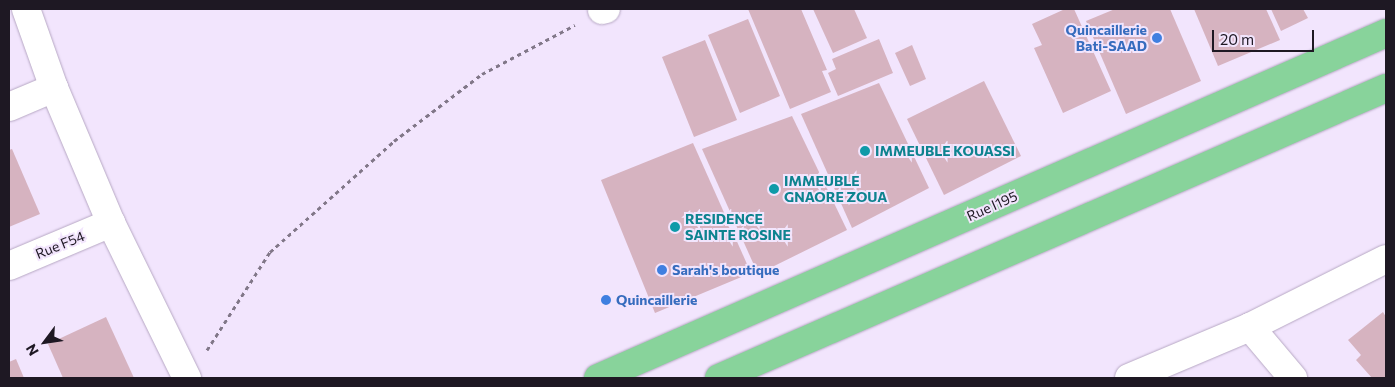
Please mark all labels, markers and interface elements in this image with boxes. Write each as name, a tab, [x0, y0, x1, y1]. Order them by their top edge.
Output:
scale bar	[1215, 20, 1318, 52]
place label: Quincaillerie Bati-SAAD	[1066, 22, 1147, 54]
text: 20 m	[1220, 30, 1254, 48]
marker: Quincaillerie Bati-SAAD	[1151, 32, 1163, 44]
place label: IMMEUBLE KOUASSI	[875, 143, 1015, 159]
marker: IMMEUBLE KOUASSI	[859, 145, 871, 157]
place label: IMMEUBLE GNAORE ZOUA	[784, 173, 887, 206]
marker: IMMEUBLE GNAORE ZOUA	[768, 183, 780, 195]
street label: Rue I195	[964, 187, 1020, 225]
place label: RESIDENCE SAINTE ROSINE	[685, 211, 791, 243]
marker: RESIDENCE SAINTE ROSINE	[669, 221, 681, 233]
street label: Rue F54	[33, 228, 87, 262]
place label: Sarah's boutique	[672, 262, 779, 278]
marker: Sarah's boutique	[656, 264, 668, 276]
place label: Quincaillerie	[616, 292, 697, 308]
marker: Quincaillerie	[600, 294, 612, 306]
north arrow	[20, 317, 70, 367]
text: N	[22, 341, 42, 359]

